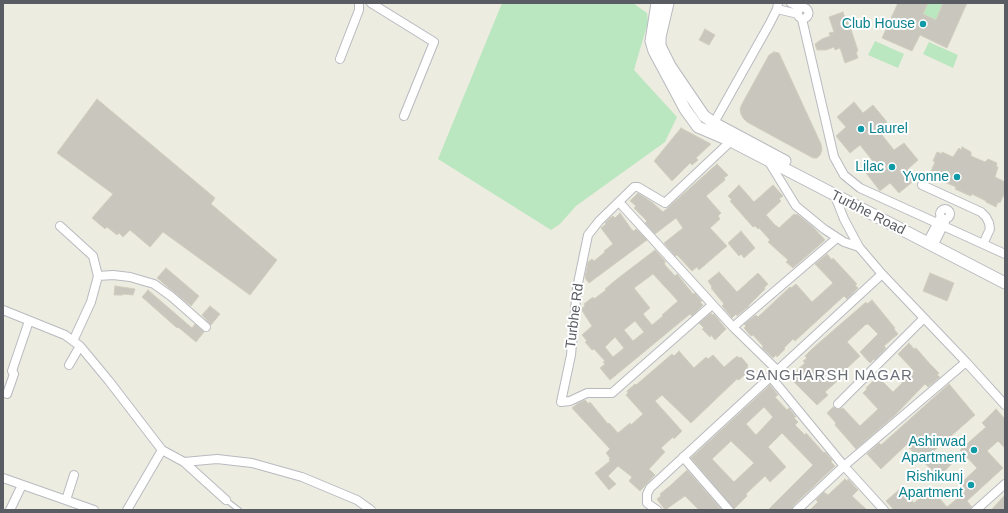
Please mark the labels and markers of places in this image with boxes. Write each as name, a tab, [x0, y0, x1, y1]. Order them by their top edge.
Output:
place label: Club House	[842, 16, 915, 32]
marker: Club House	[918, 19, 928, 29]
place label: Laurel	[869, 121, 908, 137]
marker: Laurel	[856, 124, 866, 134]
place label: Lilac	[855, 159, 884, 175]
marker: Lilac	[887, 162, 897, 172]
place label: Yvonne	[902, 169, 949, 185]
marker: Yvonne	[952, 172, 962, 182]
place label: Ashirwad Apartment	[901, 434, 966, 466]
marker: Ashirwad Apartment	[969, 445, 979, 455]
place label: Rishikunj Apartment	[898, 469, 963, 502]
marker: Rishikunj Apartment	[966, 480, 976, 490]

